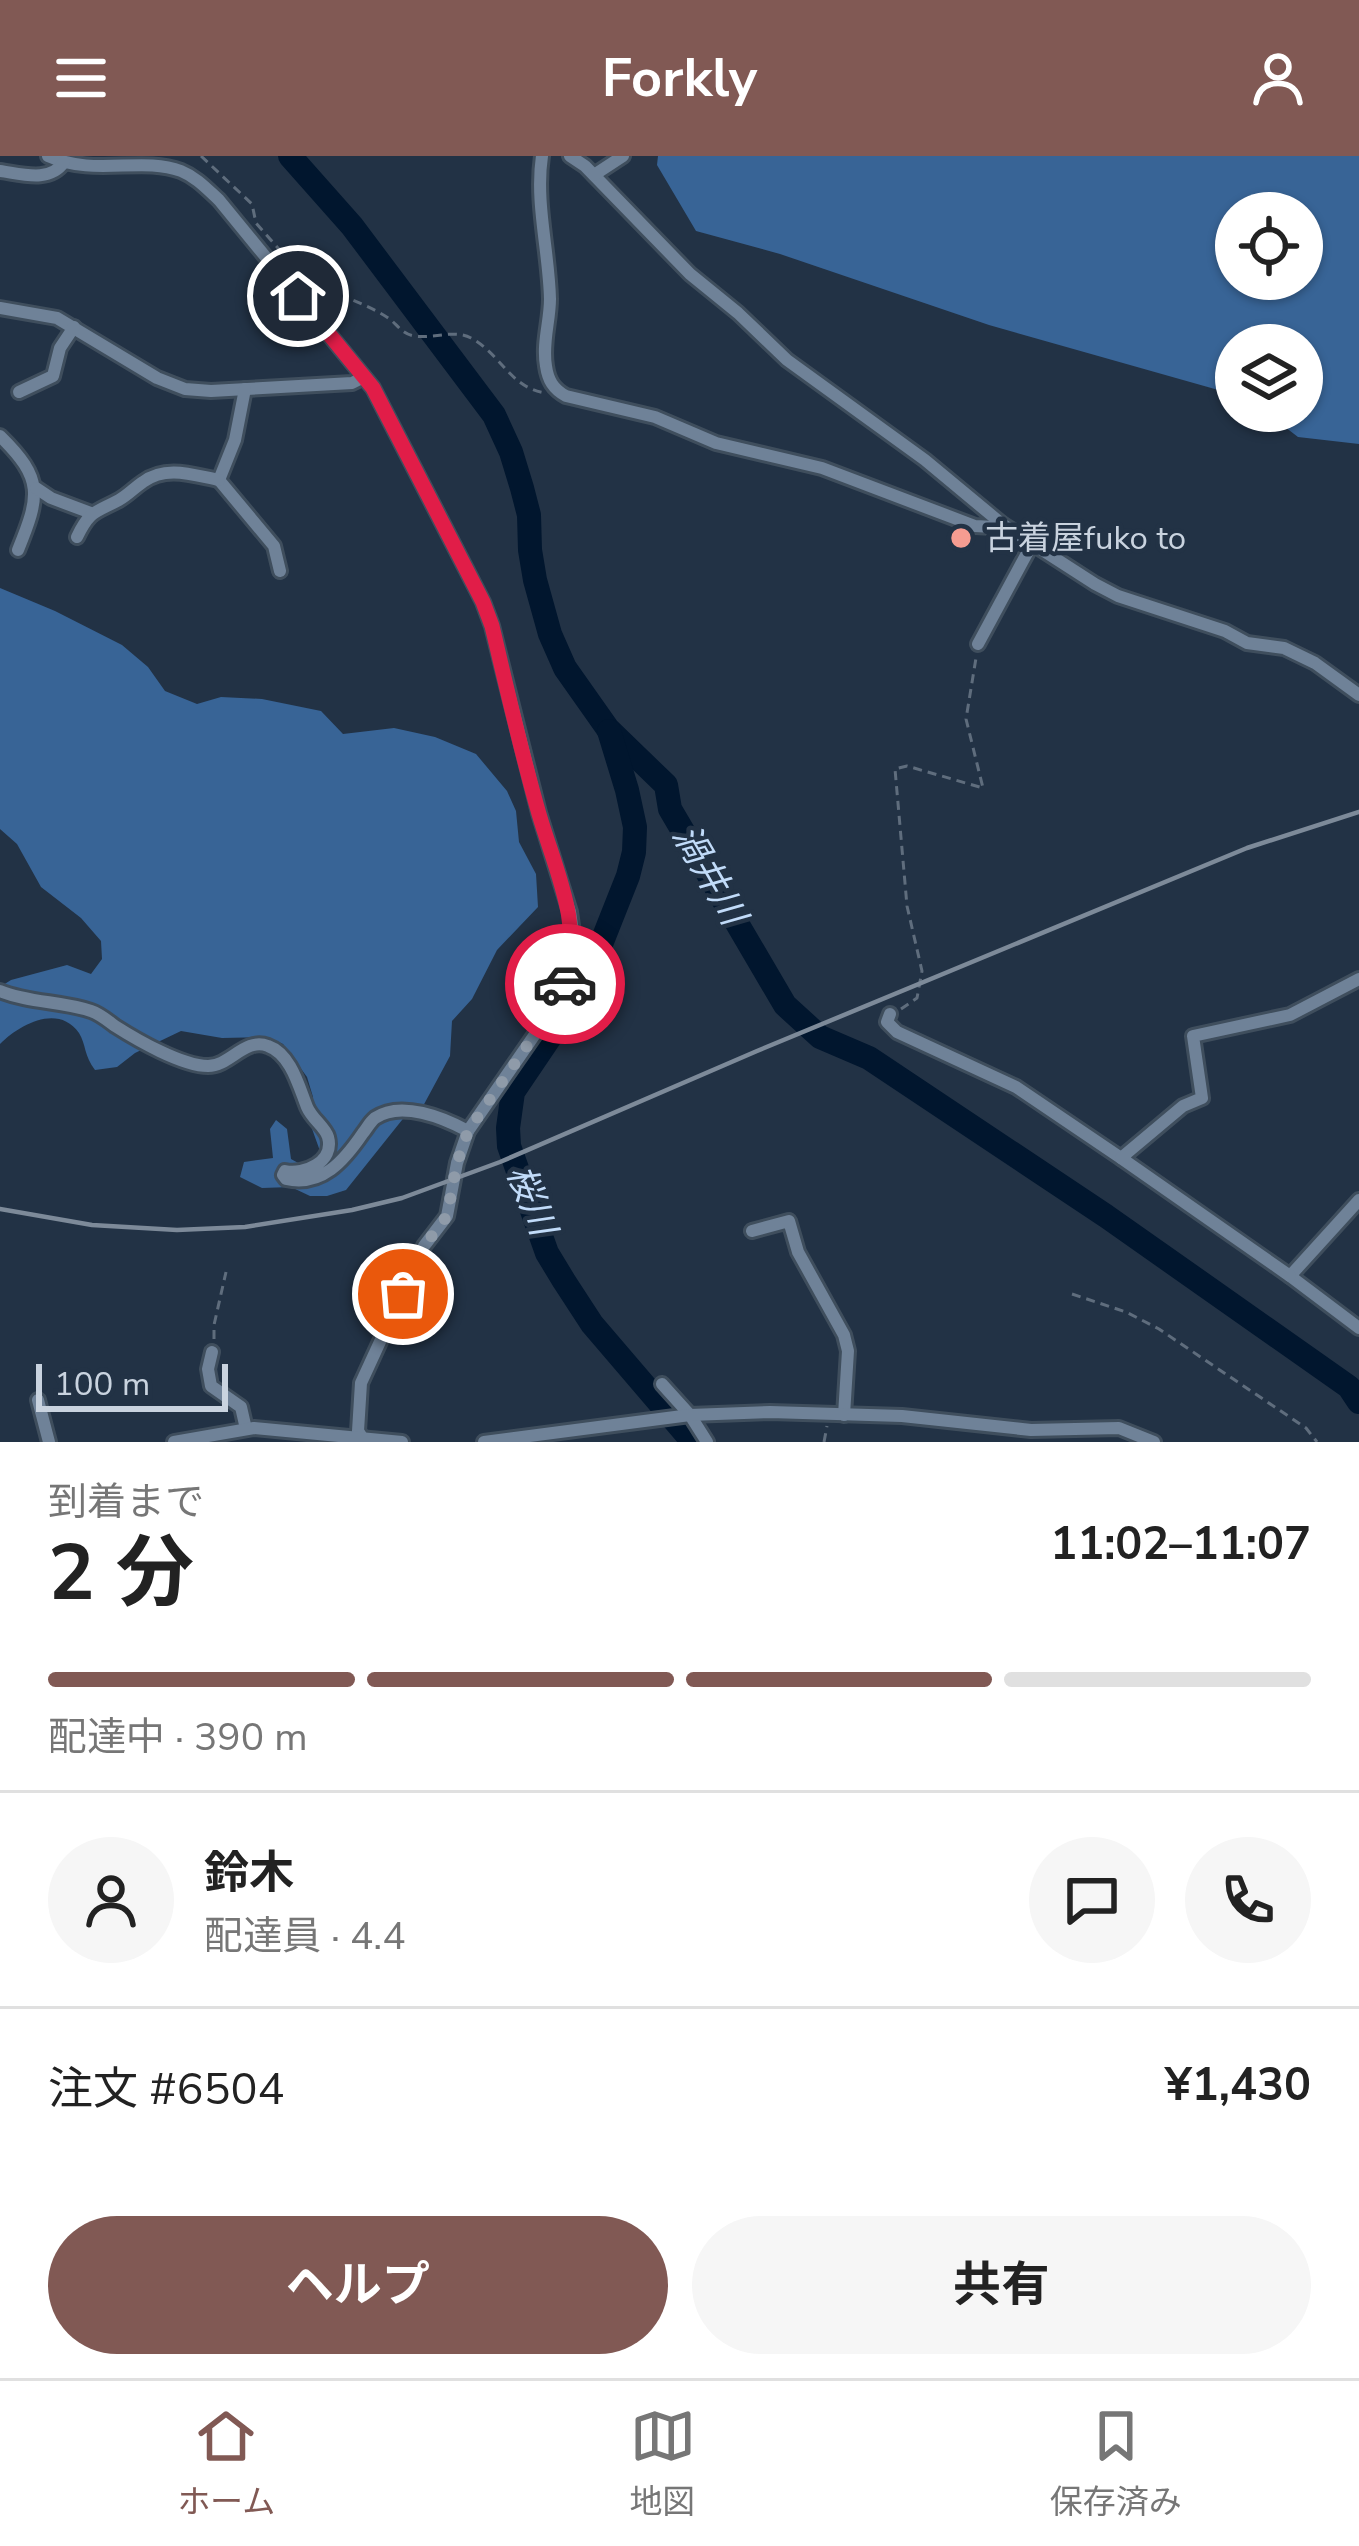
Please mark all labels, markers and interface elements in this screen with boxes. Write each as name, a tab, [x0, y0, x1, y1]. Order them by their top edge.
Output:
text: Forkly	[602, 41, 757, 115]
icon: menu	[48, 45, 114, 111]
icon: person	[1245, 45, 1311, 111]
map controls	[1215, 192, 1323, 432]
button: locate	[1215, 192, 1323, 300]
pin	[247, 245, 349, 347]
icon: home	[265, 263, 331, 329]
button: layers	[1215, 324, 1323, 432]
place label: 古着屋fuko to	[985, 516, 1186, 561]
marker: 古着屋fuko to	[948, 525, 974, 551]
water label: 渦井川	[661, 816, 759, 937]
courier	[505, 924, 625, 1044]
icon: car	[532, 951, 598, 1017]
water label: 桜川	[495, 1157, 569, 1246]
pin	[352, 1243, 454, 1345]
icon: bag	[370, 1261, 436, 1327]
scale bar	[36, 1358, 228, 1411]
text: 100 m	[54, 1362, 150, 1407]
text: 到着まで	[48, 1476, 204, 1529]
text: 11:02–11:07	[1050, 1514, 1311, 1575]
text: 2 分	[48, 1520, 194, 1627]
text: 配達中 · 390 m	[48, 1711, 308, 1764]
button: person	[48, 1837, 174, 1963]
button: chat	[1029, 1837, 1155, 1963]
button: phone	[1185, 1837, 1311, 1963]
text: 鈴木	[204, 1843, 294, 1904]
text: 配達員 · 4.4	[204, 1910, 406, 1963]
text: ¥1,430	[1165, 2055, 1311, 2116]
text: 注文 #6504	[48, 2059, 285, 2120]
button: ヘルプ	[48, 2216, 668, 2354]
button: 共有	[692, 2216, 1311, 2354]
tab: ホーム	[177, 2403, 275, 2525]
tab: 地図	[630, 2403, 696, 2525]
tab: 保存済み	[1050, 2403, 1182, 2525]

